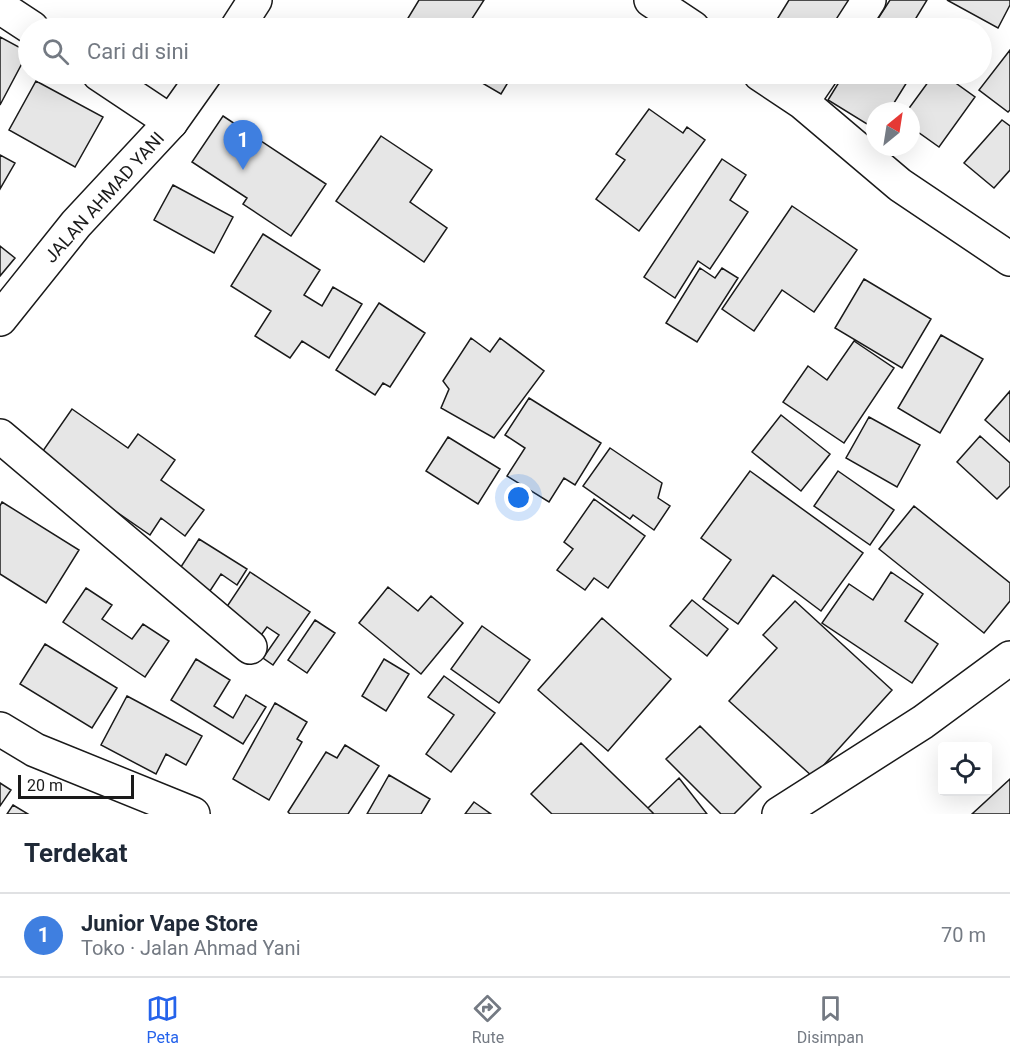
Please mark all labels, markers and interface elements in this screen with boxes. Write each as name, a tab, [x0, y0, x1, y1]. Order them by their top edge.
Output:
search box	[18, 18, 992, 84]
icon: search	[39, 35, 72, 68]
text: Cari di sini	[87, 39, 189, 64]
north arrow	[866, 102, 920, 156]
pin: 1	[224, 120, 262, 170]
street label: JALAN AHMAD YANI	[40, 127, 168, 267]
your location	[504, 483, 533, 512]
map controls	[938, 742, 992, 796]
button: locate	[938, 742, 992, 796]
scale bar	[18, 772, 134, 800]
text: 20 m	[27, 776, 63, 795]
text: Terdekat	[24, 838, 128, 868]
text: Junior Vape Store	[81, 911, 258, 936]
text: 1	[38, 923, 49, 947]
text: 70 m	[941, 923, 986, 947]
text: Toko · Jalan Ahmad Yani	[81, 936, 301, 960]
tab: Peta	[146, 992, 179, 1047]
tab: Rute	[471, 992, 504, 1047]
tab: Disimpan	[797, 992, 864, 1047]

